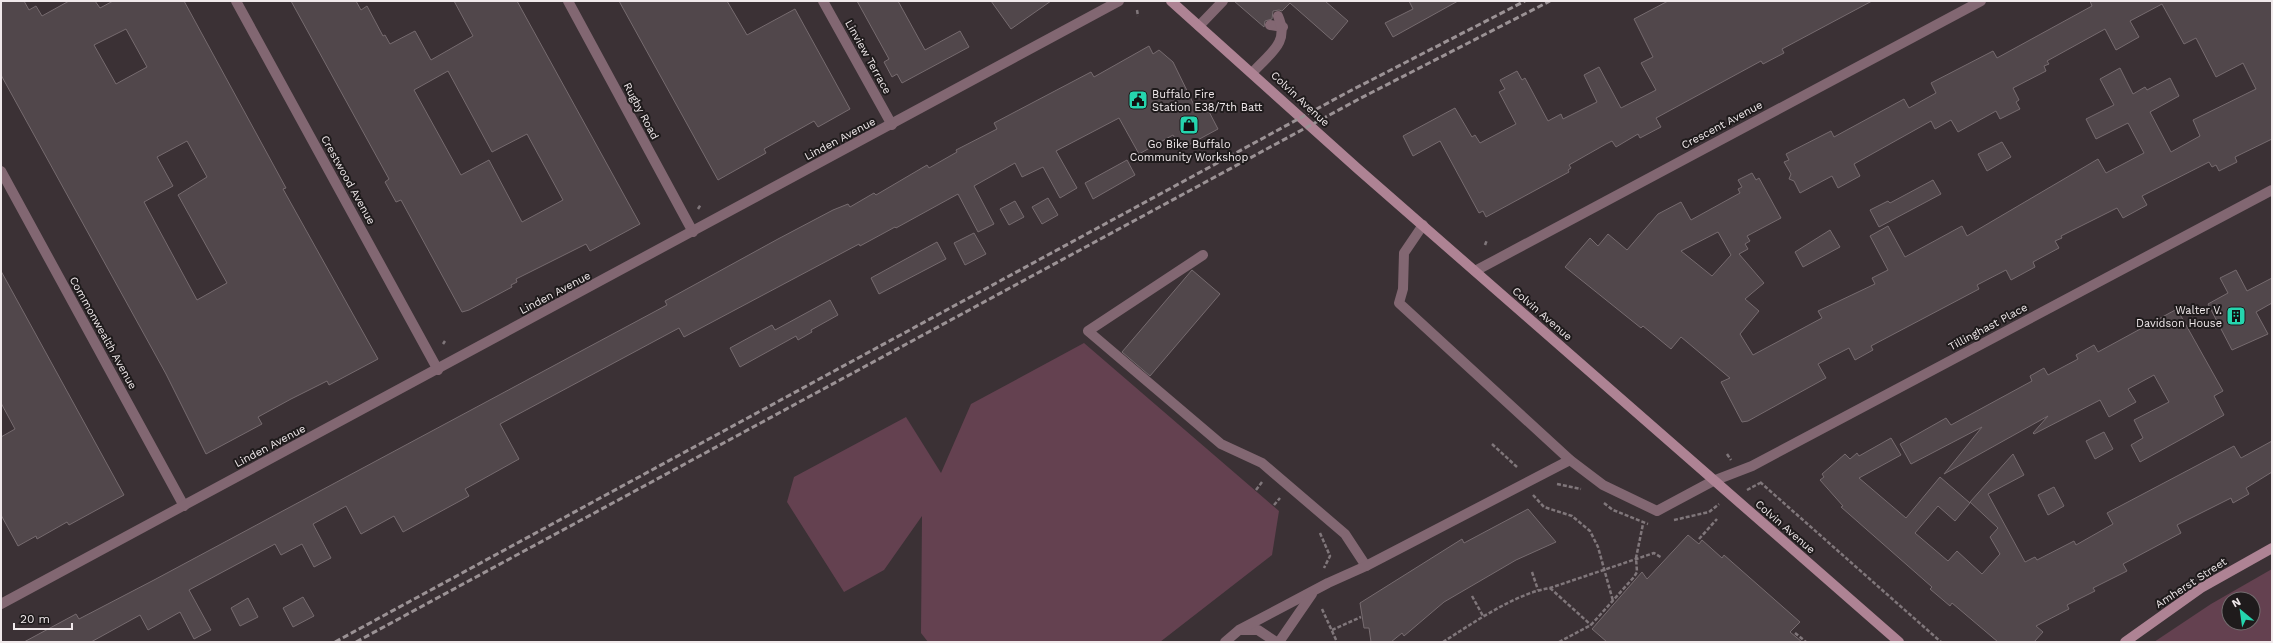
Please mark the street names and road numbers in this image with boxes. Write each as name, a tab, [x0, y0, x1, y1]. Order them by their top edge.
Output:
street label: Linview Terrace	[842, 18, 894, 96]
street label: Colvin Avenue	[1268, 69, 1332, 129]
street label: Rugby Road	[621, 80, 661, 142]
street label: Crescent Avenue	[1679, 98, 1765, 152]
street label: Linden Avenue	[802, 115, 878, 163]
street label: Crestwood Avenue	[318, 133, 378, 227]
street label: Linden Avenue	[517, 269, 593, 317]
street label: Commonwealth Avenue	[67, 274, 139, 392]
street label: Colvin Avenue	[1509, 285, 1575, 343]
street label: Tillinghast Place	[1946, 301, 2030, 353]
street label: Linden Avenue	[232, 422, 308, 470]
street label: Colvin Avenue	[1752, 498, 1818, 556]
street label: Amherst Street	[2153, 555, 2229, 611]

